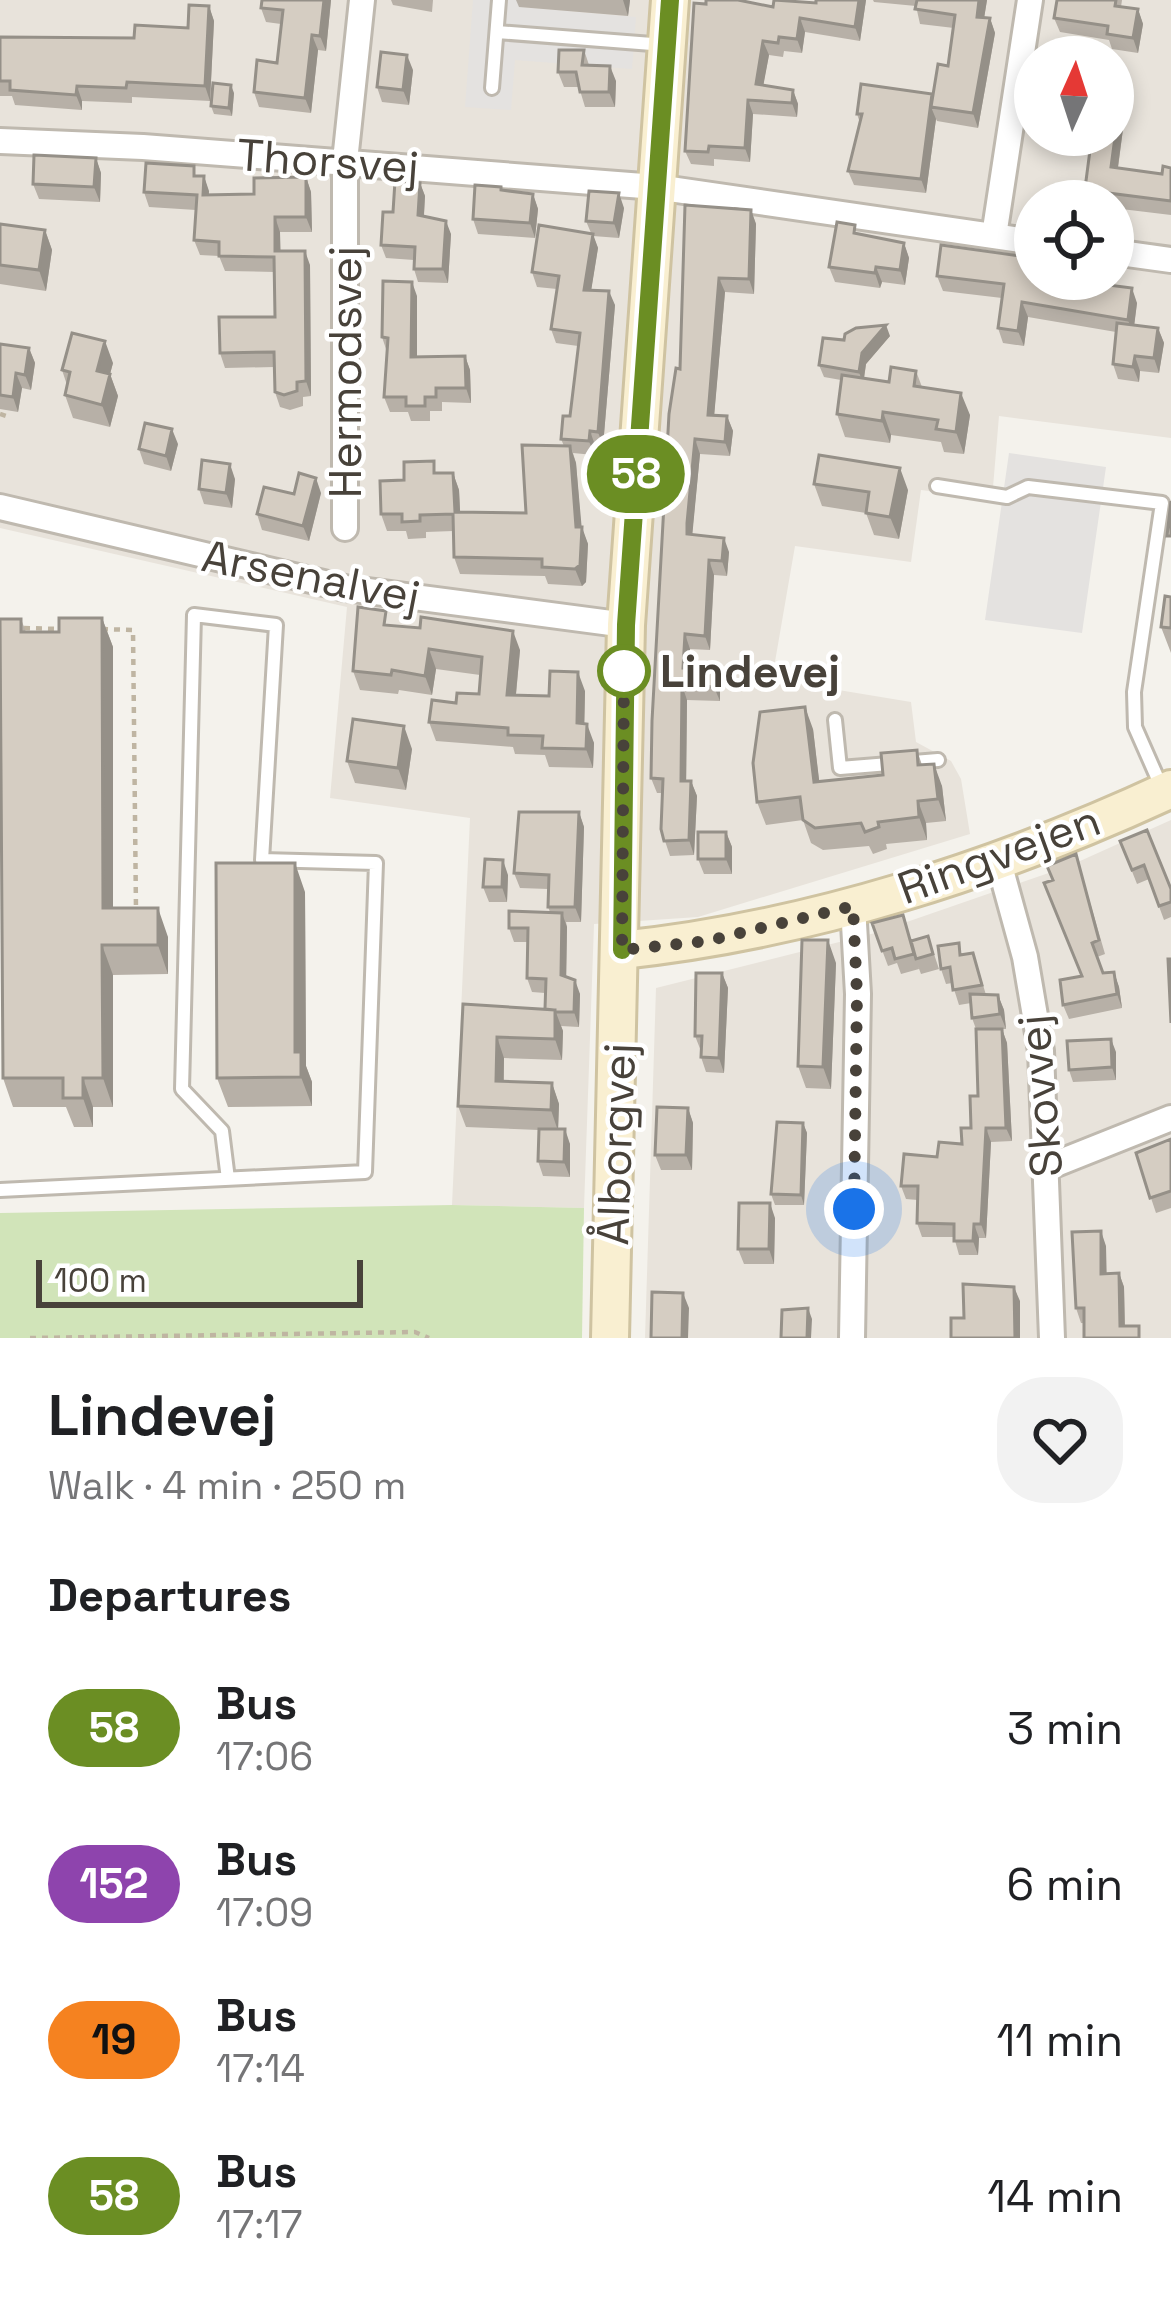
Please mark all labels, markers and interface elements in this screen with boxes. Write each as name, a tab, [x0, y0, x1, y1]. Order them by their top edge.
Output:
north arrow	[1014, 36, 1134, 156]
map controls	[1014, 36, 1134, 300]
street label: Thorsvej	[235, 126, 421, 196]
button: locate	[1014, 180, 1134, 300]
street label: Hermodsvej	[317, 246, 374, 498]
line badge: 58	[582, 435, 690, 513]
text: 58	[611, 447, 661, 500]
street label: Arsenalvej	[197, 527, 425, 625]
place label: Lindevej	[660, 643, 840, 700]
marker: Lindevej	[599, 646, 649, 696]
street label: Ringvejen	[890, 791, 1108, 917]
street label: Skovvej	[1005, 1012, 1075, 1180]
street label: Ålborgvej	[584, 1042, 648, 1246]
your location	[824, 1179, 884, 1239]
scale bar	[36, 1254, 363, 1307]
text: 100 m	[54, 1260, 147, 1302]
button: heart	[997, 1377, 1123, 1503]
text: Lindevej	[48, 1379, 276, 1452]
text: Walk · 4 min · 250 m	[48, 1461, 406, 1510]
text: Departures	[48, 1567, 291, 1624]
text: Bus	[216, 1675, 297, 1732]
text: 3 min	[1007, 1700, 1123, 1757]
text: 58	[89, 1701, 139, 1754]
text: 17:06	[216, 1732, 313, 1781]
text: Bus	[216, 1831, 297, 1888]
text: 6 min	[1007, 1856, 1123, 1913]
text: 152	[80, 1857, 148, 1910]
text: 17:09	[216, 1888, 313, 1937]
text: Bus	[216, 1987, 297, 2044]
text: 11 min	[997, 2012, 1123, 2069]
text: 19	[92, 2013, 136, 2066]
text: 17:14	[216, 2044, 305, 2093]
text: Bus	[216, 2143, 297, 2200]
text: 14 min	[987, 2168, 1123, 2225]
text: 58	[89, 2169, 139, 2222]
text: 17:17	[216, 2200, 302, 2249]

